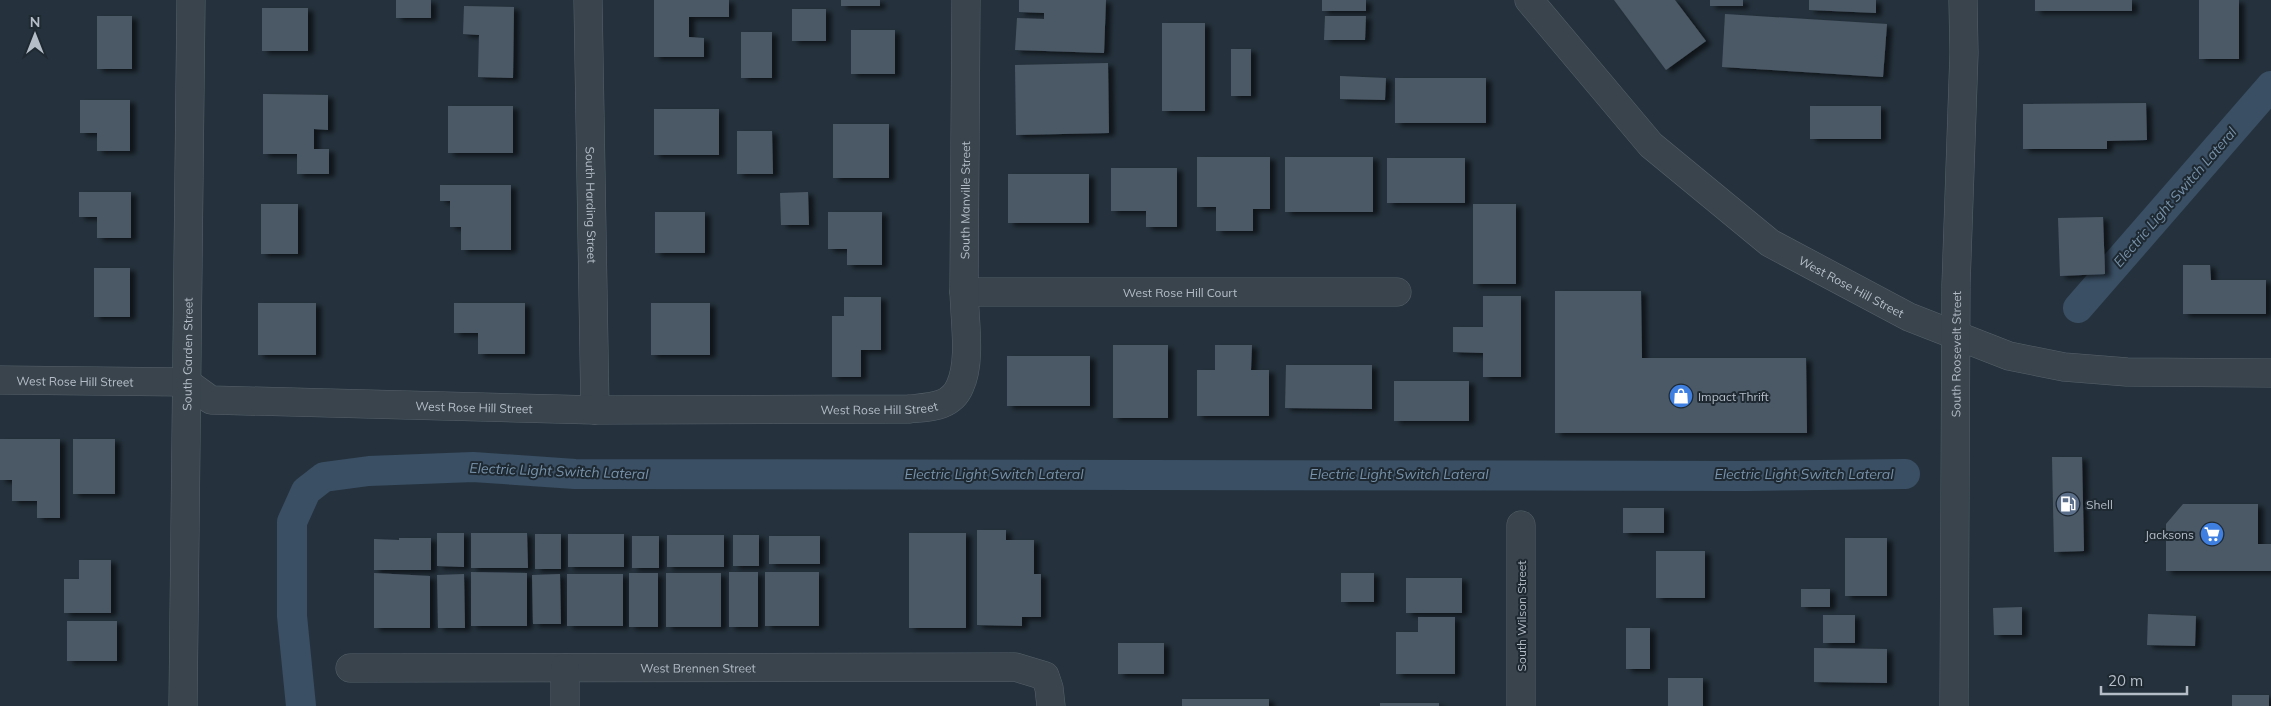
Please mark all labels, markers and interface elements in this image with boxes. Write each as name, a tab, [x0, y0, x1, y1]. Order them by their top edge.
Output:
north arrow	[10, 10, 60, 60]
text: N	[30, 13, 40, 31]
water label: Electric Light Switch Lateral	[2109, 123, 2241, 271]
street label: South Manville Street	[957, 141, 973, 259]
street label: South Harding Street	[583, 146, 600, 264]
street label: West Rose Hill Street	[1796, 252, 1907, 321]
street label: West Rose Hill Court	[1123, 285, 1237, 300]
street label: South Roosevelt Street	[1948, 291, 1963, 417]
street label: South Garden Street	[179, 297, 195, 411]
street label: West Rose Hill Street	[16, 373, 134, 389]
shop icon: Impact Thrift	[1668, 383, 1694, 409]
place label: Impact Thrift	[1698, 389, 1769, 404]
street label: West Rose Hill Street	[415, 398, 533, 416]
street label: West Rose Hill Street	[820, 398, 939, 417]
water label: Electric Light Switch Lateral	[469, 459, 649, 483]
water label: Electric Light Switch Lateral	[904, 465, 1084, 483]
water label: Electric Light Switch Lateral	[1309, 465, 1489, 483]
water label: Electric Light Switch Lateral	[1714, 465, 1894, 483]
fuel station icon: Shell	[2055, 491, 2081, 517]
place label: Shell	[2086, 497, 2113, 512]
supermarket icon: Jacksons	[2199, 521, 2225, 547]
place label: Jacksons	[2145, 527, 2194, 542]
street label: South Wilson Street	[1514, 561, 1529, 671]
street label: West Brennen Street	[640, 660, 756, 675]
scale bar	[2101, 664, 2187, 696]
text: 20 m	[2108, 671, 2143, 690]

